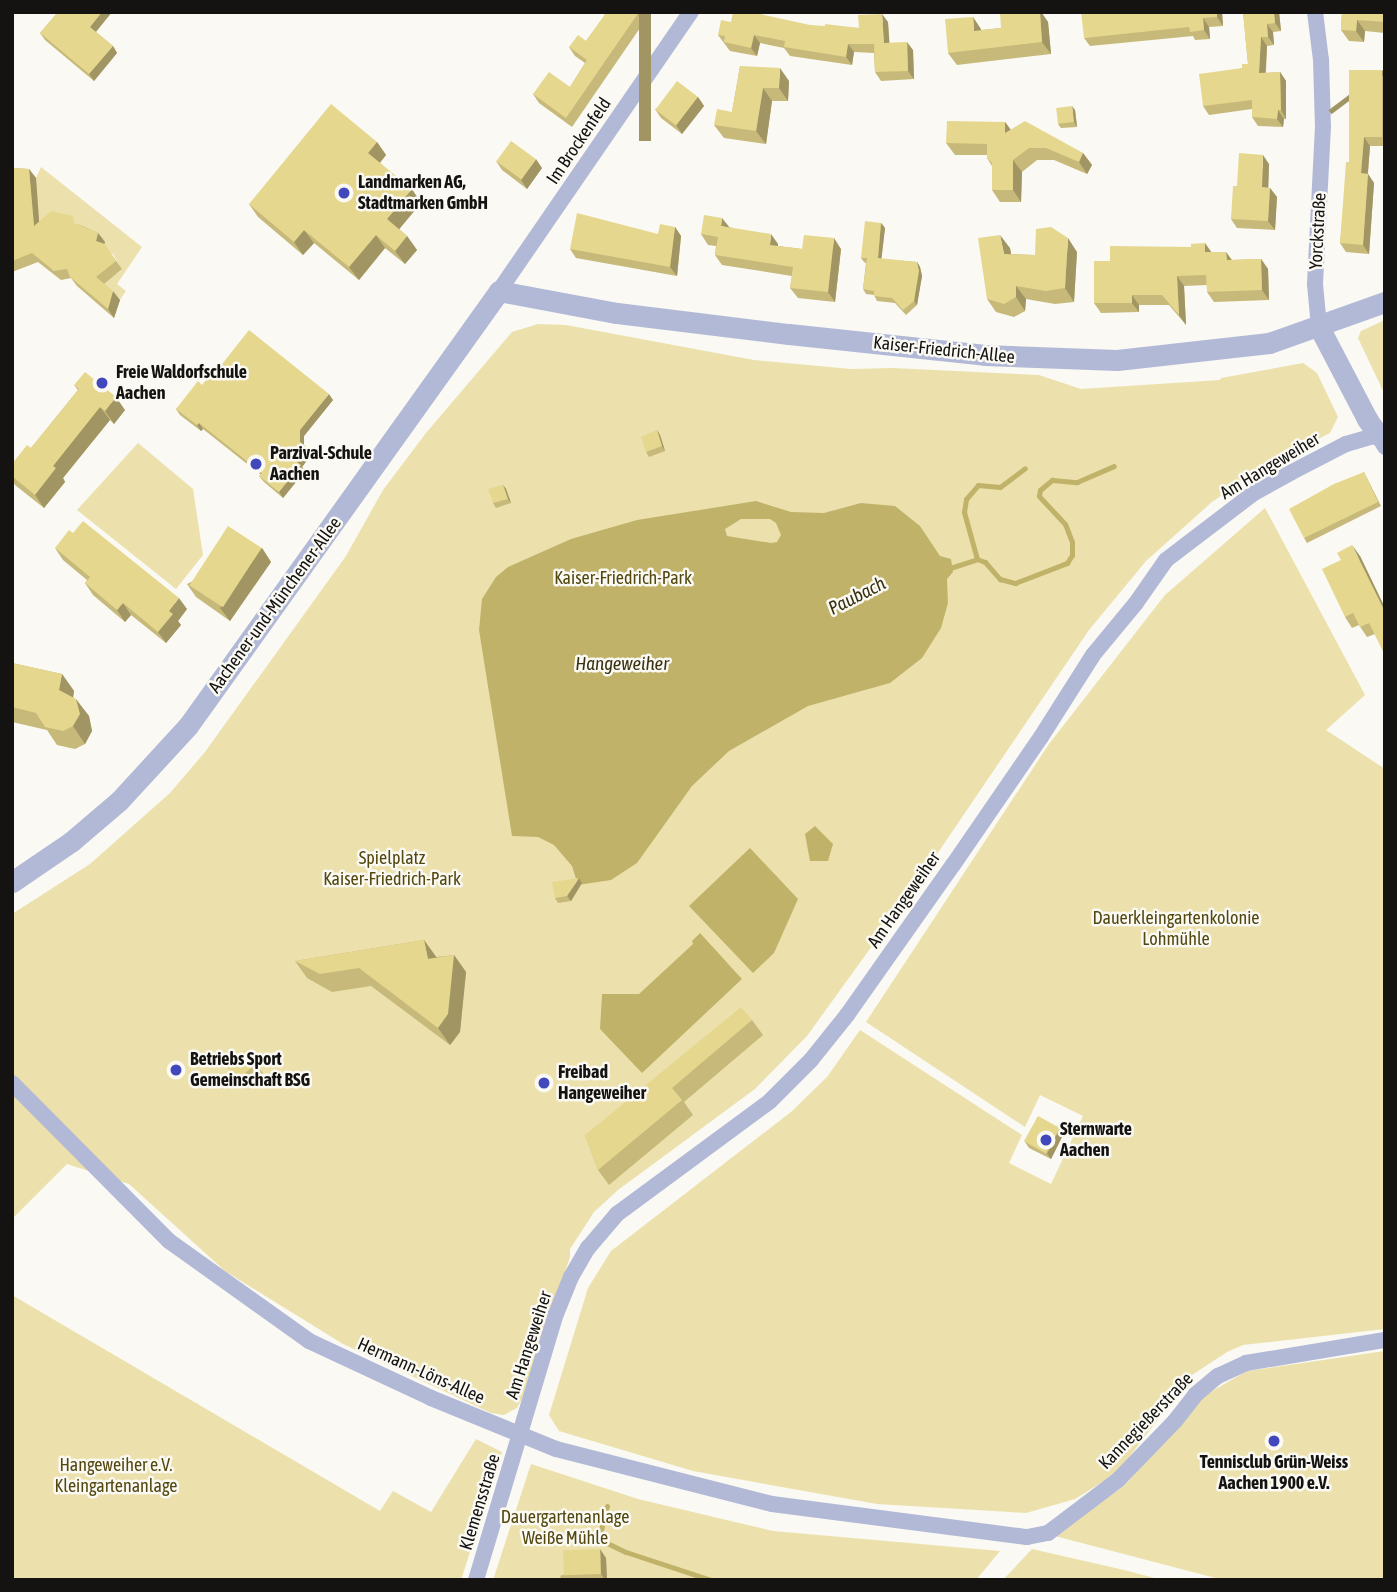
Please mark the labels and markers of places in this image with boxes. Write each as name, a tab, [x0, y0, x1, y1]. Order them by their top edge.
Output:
place label: Landmarken AG, Stadtmarken GmbH	[358, 172, 488, 214]
marker: Landmarken AG, Stadtmarken GmbH	[336, 185, 352, 201]
place label: Freie Waldorfschule Aachen	[116, 362, 247, 404]
marker: Freie Waldorfschule Aachen	[94, 375, 110, 391]
place label: Parzival-Schule Aachen	[270, 443, 372, 486]
marker: Parzival-Schule Aachen	[248, 456, 264, 472]
place label: Betriebs Sport Gemeinschaft BSG	[190, 1049, 310, 1092]
marker: Betriebs Sport Gemeinschaft BSG	[168, 1062, 184, 1078]
place label: Freibad Hangeweiher	[558, 1062, 646, 1104]
marker: Freibad Hangeweiher	[536, 1075, 552, 1091]
place label: Sternwarte Aachen	[1060, 1119, 1132, 1162]
marker: Sternwarte Aachen	[1038, 1132, 1054, 1148]
marker: Tennisclub Grün-Weiss Aachen 1900 e.V.	[1266, 1433, 1282, 1449]
place label: Tennisclub Grün-Weiss Aachen 1900 e.V.	[1200, 1452, 1348, 1494]

